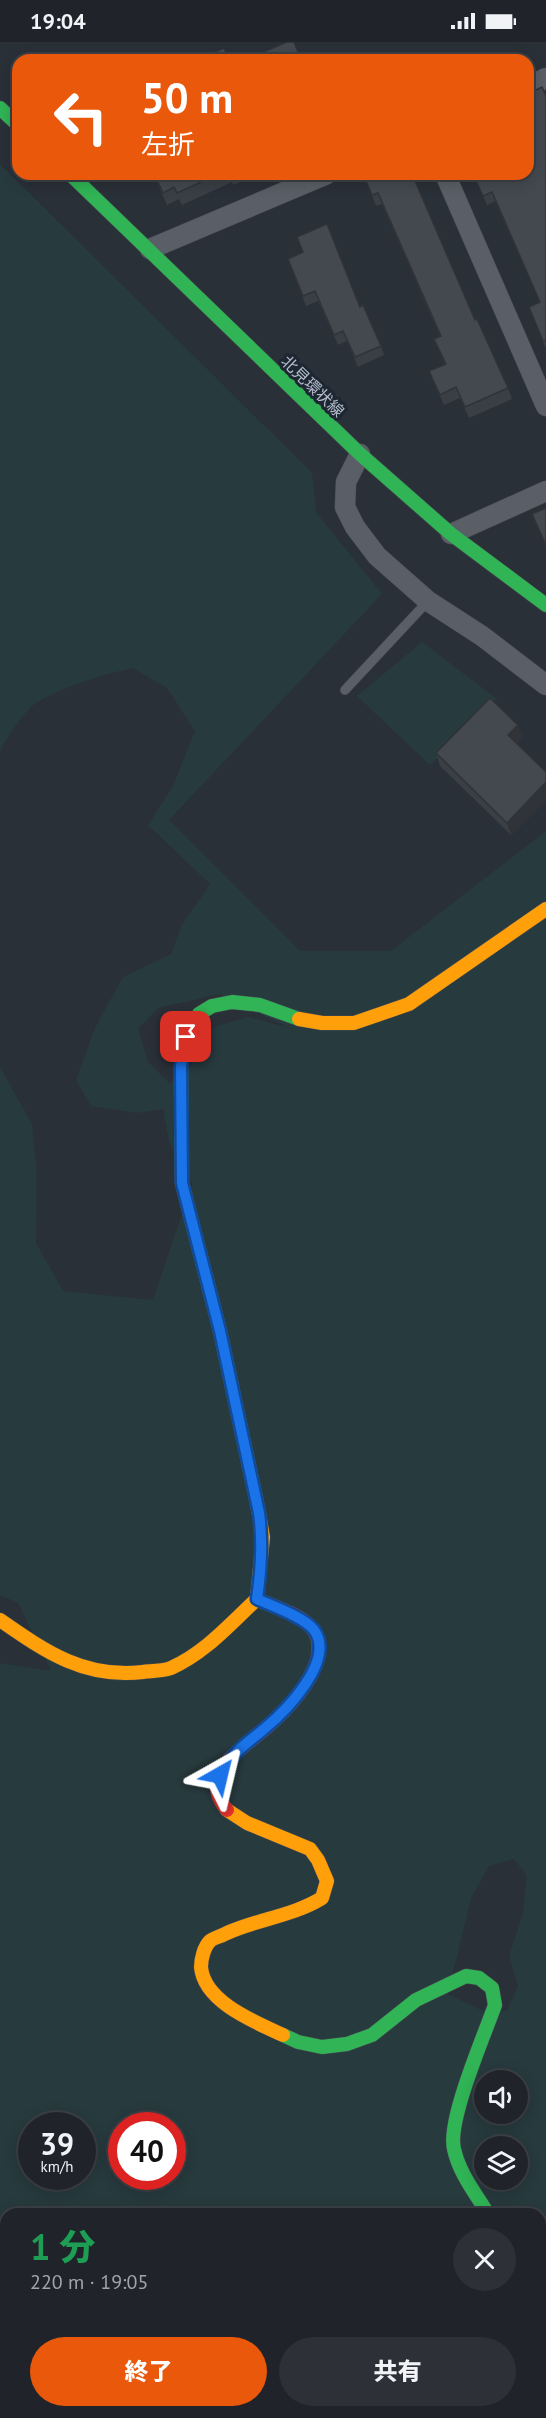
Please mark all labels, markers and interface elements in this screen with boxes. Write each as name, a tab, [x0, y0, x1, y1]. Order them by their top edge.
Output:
text: 19:04	[30, 7, 86, 35]
text: 50 m	[141, 70, 233, 125]
icon: left	[42, 78, 120, 156]
text: 左折	[141, 127, 195, 161]
street label: 北見環状線	[277, 351, 349, 421]
pin	[160, 1011, 211, 1062]
icon: arrive	[169, 1020, 202, 1053]
position arrow	[188, 1743, 252, 1807]
map controls	[474, 2070, 528, 2190]
button: sound	[474, 2070, 528, 2124]
speed limit sign: 40	[108, 2112, 186, 2190]
text: 39	[40, 2124, 74, 2163]
button: layers	[474, 2136, 528, 2190]
text: km/h	[41, 2157, 73, 2176]
text: 1 分	[30, 2223, 96, 2270]
button: close	[453, 2228, 516, 2291]
text: 220 m · 19:05	[30, 2269, 148, 2295]
button: 終了	[30, 2337, 267, 2406]
button: 共有	[279, 2337, 516, 2406]

